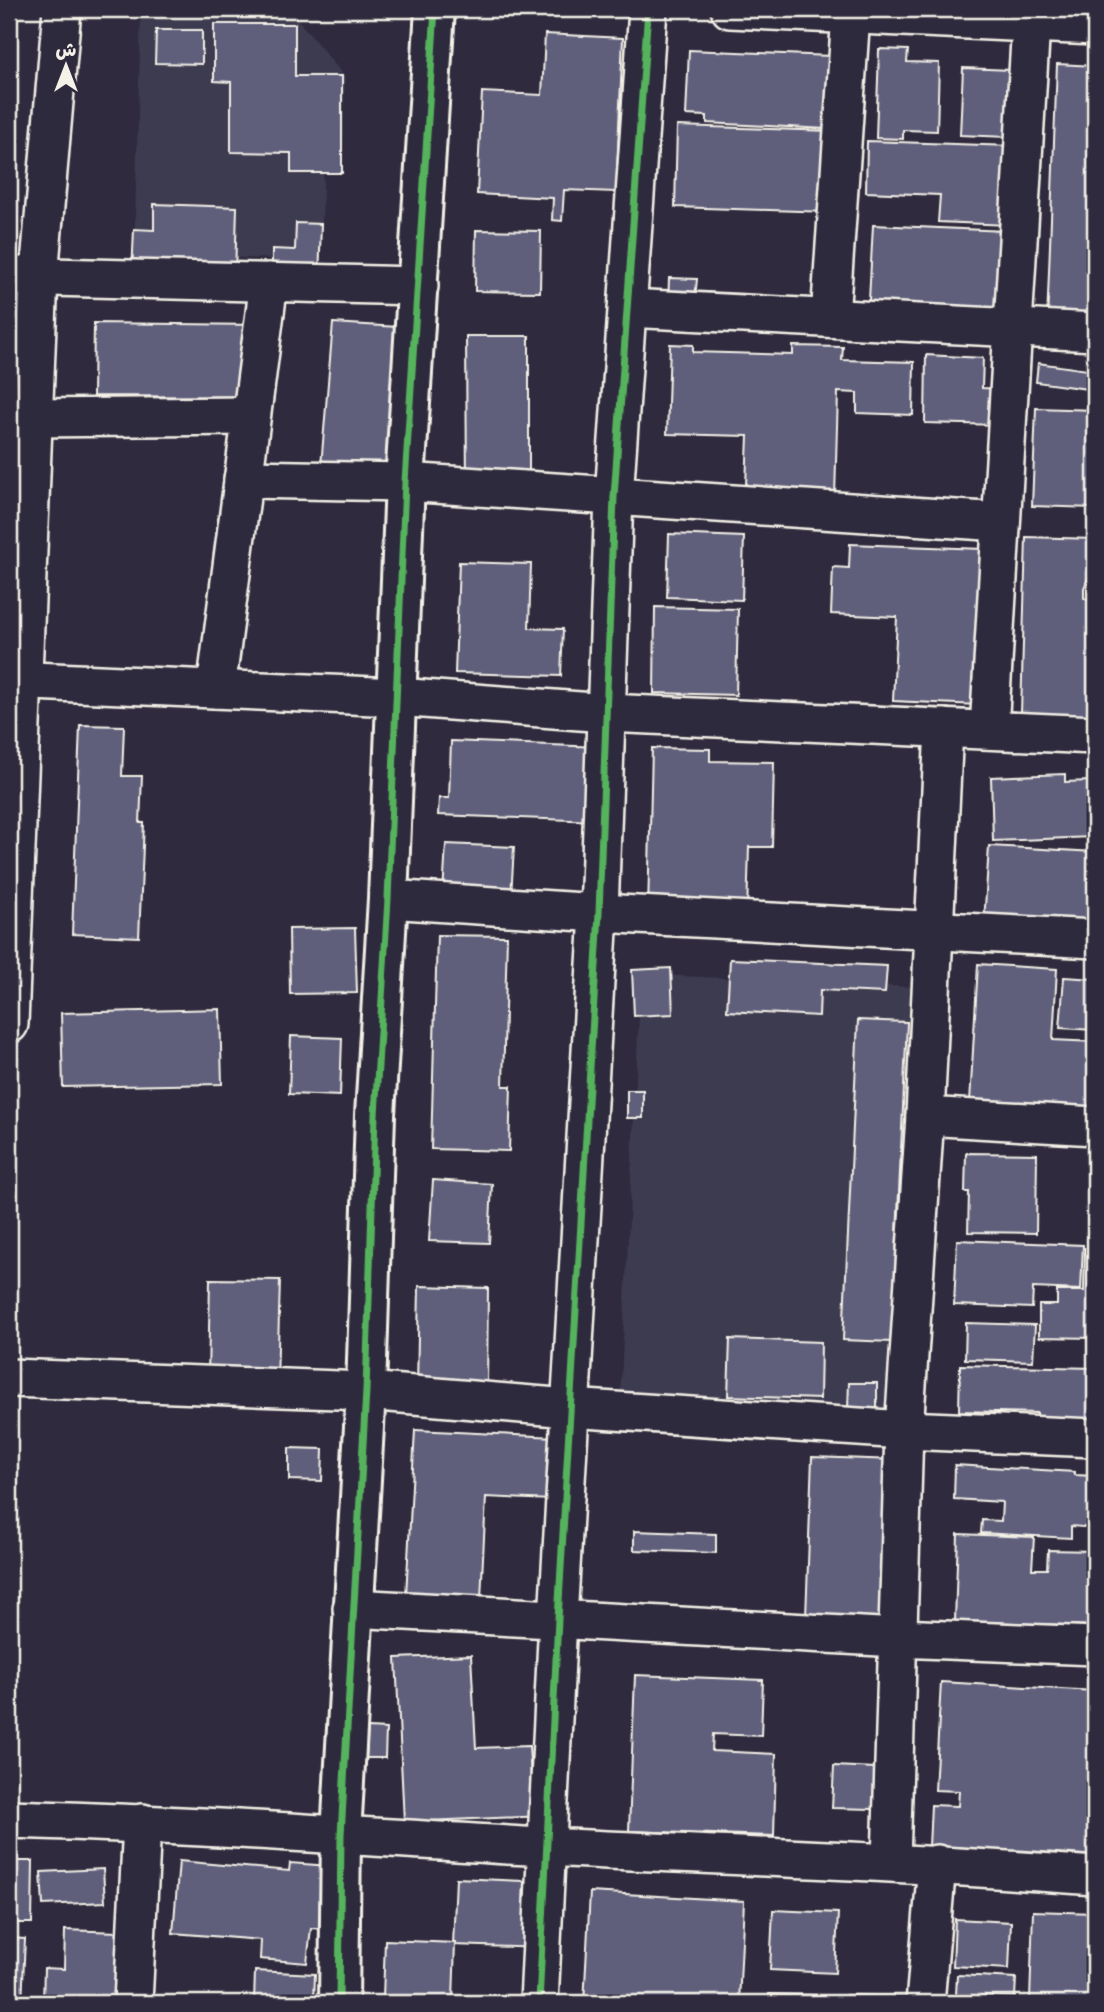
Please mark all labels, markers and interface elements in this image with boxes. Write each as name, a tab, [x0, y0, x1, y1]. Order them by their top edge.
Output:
north arrow	[32, 32, 102, 102]
text: ش	[56, 37, 77, 61]

